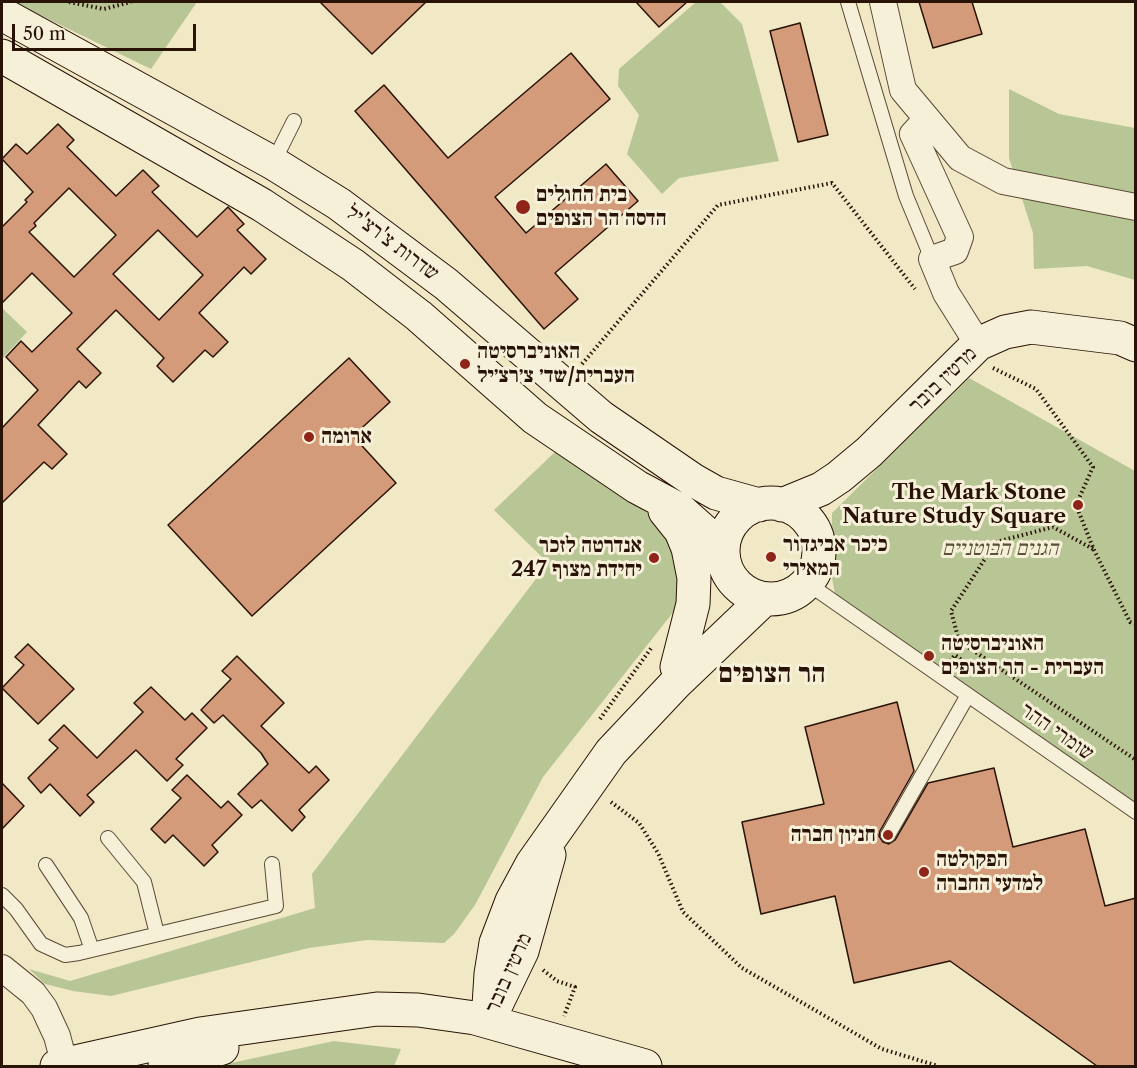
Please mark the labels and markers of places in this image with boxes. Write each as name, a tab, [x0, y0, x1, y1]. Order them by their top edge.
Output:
place label: בית החולים הדסה הר הצופים	[536, 182, 667, 232]
marker: בית החולים הדסה הר הצופים	[514, 198, 532, 216]
place label: האוניברסיטה העברית/שד׳ צ׳רצ׳יל	[477, 339, 635, 389]
marker: האוניברסיטה העברית/שד׳ צ׳רצ׳יל	[458, 357, 472, 371]
place label: ארומה	[321, 424, 372, 450]
marker: ארומה	[302, 430, 316, 444]
place label: The Mark Stone Nature Study Square	[842, 480, 1066, 530]
marker: The Mark Stone Nature Study Square	[1071, 498, 1085, 512]
place label: כיכר אביגדור המאירי	[783, 532, 888, 582]
place label: אנדרטה לזכר יחידת מצוף 247	[511, 533, 642, 583]
marker: כיכר אביגדור המאירי	[764, 550, 778, 564]
marker: אנדרטה לזכר יחידת מצוף 247	[647, 551, 661, 565]
place label: האוניברסיטה העברית - הר הצופים	[941, 631, 1104, 681]
marker: האוניברסיטה העברית - הר הצופים	[922, 649, 936, 663]
place label: חניון חברה	[791, 822, 876, 848]
marker: חניון חברה	[881, 828, 895, 842]
place label: הפקולטה למדעי החברה	[936, 847, 1043, 897]
marker: הפקולטה למדעי החברה	[917, 865, 931, 879]

